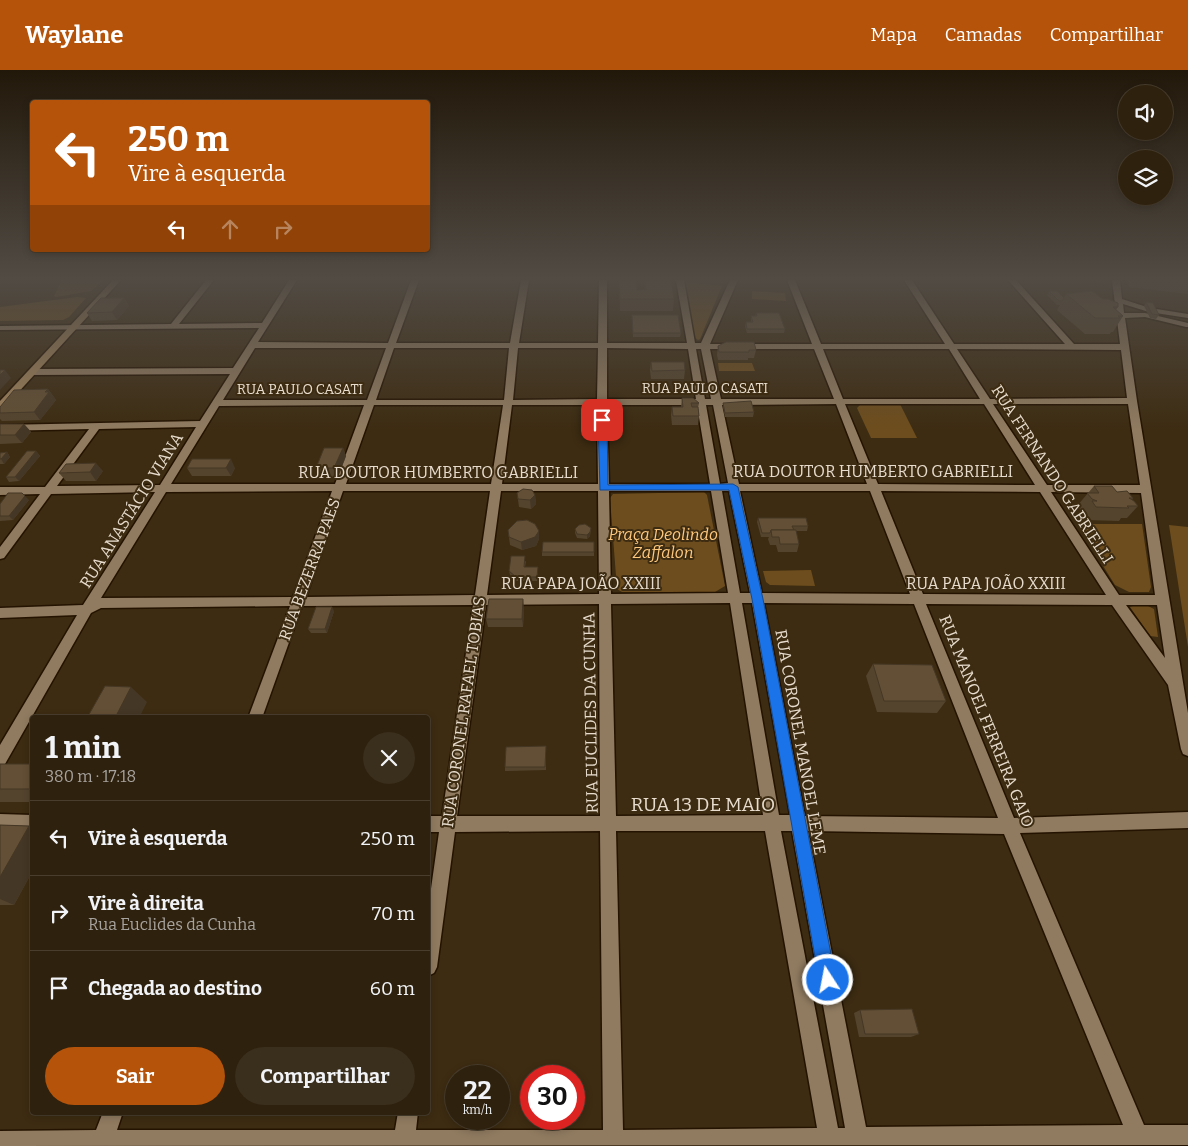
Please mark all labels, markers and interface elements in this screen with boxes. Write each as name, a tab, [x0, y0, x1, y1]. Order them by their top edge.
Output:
text: Waylane	[25, 21, 123, 49]
text: Mapa	[871, 24, 917, 46]
text: Camadas	[945, 24, 1022, 46]
text: Compartilhar	[1050, 24, 1163, 46]
map controls	[1118, 85, 1173, 205]
button: sound	[1118, 85, 1173, 140]
text: 250 m	[128, 118, 229, 160]
icon: left	[45, 120, 110, 185]
button: layers	[1118, 150, 1173, 205]
text: Vire à esquerda	[128, 160, 286, 187]
icon: left	[163, 215, 191, 243]
icon: ahead	[216, 215, 244, 243]
icon: right	[269, 215, 297, 243]
street label: RUA PAULO CASATI	[642, 380, 768, 397]
street label: RUA PAULO CASATI	[237, 381, 363, 398]
street label: RUA FERNANDO GABRIELLI	[988, 381, 1118, 567]
pin	[581, 399, 623, 441]
icon: arrive	[588, 406, 616, 434]
street label: RUA ANASTÁCIO VIANA	[75, 428, 187, 591]
street label: RUA DOUTOR HUMBERTO GABRIELLI	[733, 462, 1013, 481]
street label: RUA DOUTOR HUMBERTO GABRIELLI	[298, 463, 578, 482]
street label: RUA BEZERRA PAES	[275, 496, 344, 643]
park label: Praça Deolindo Zaffalon	[608, 525, 718, 562]
street label: RUA PAPA JOÃO XXIII	[501, 573, 661, 593]
street label: RUA PAPA JOÃO XXIII	[906, 573, 1066, 593]
street label: RUA CORONEL RAFAEL TOBIAS	[438, 595, 489, 829]
street label: RUA EUCLIDES DA CUNHA	[579, 612, 602, 814]
street label: RUA MANOEL FERREIRA GAIO	[935, 612, 1038, 830]
street label: RUA CORONEL MANOEL LEME	[771, 628, 830, 856]
text: 1 min	[45, 730, 121, 766]
button: close	[363, 732, 415, 784]
text: 380 m · 17:18	[45, 767, 136, 786]
street label: RUA 13 DE MAIO	[631, 793, 775, 816]
icon: left	[45, 824, 73, 852]
text: Vire à esquerda	[88, 827, 227, 850]
text: 250 m	[360, 827, 415, 850]
text: Vire à direita	[88, 892, 204, 915]
icon: right	[45, 899, 73, 927]
text: 70 m	[372, 902, 415, 925]
text: Rua Euclides da Cunha	[88, 915, 256, 934]
position arrow	[801, 953, 853, 1005]
icon: arrive	[45, 974, 73, 1002]
text: Chegada ao destino	[88, 977, 262, 1000]
text: 60 m	[370, 977, 415, 1000]
button: Sair	[45, 1047, 225, 1105]
button: Compartilhar	[235, 1047, 415, 1105]
speed limit sign: 30	[520, 1065, 585, 1130]
text: 22	[463, 1076, 492, 1106]
text: km/h	[463, 1103, 492, 1117]

